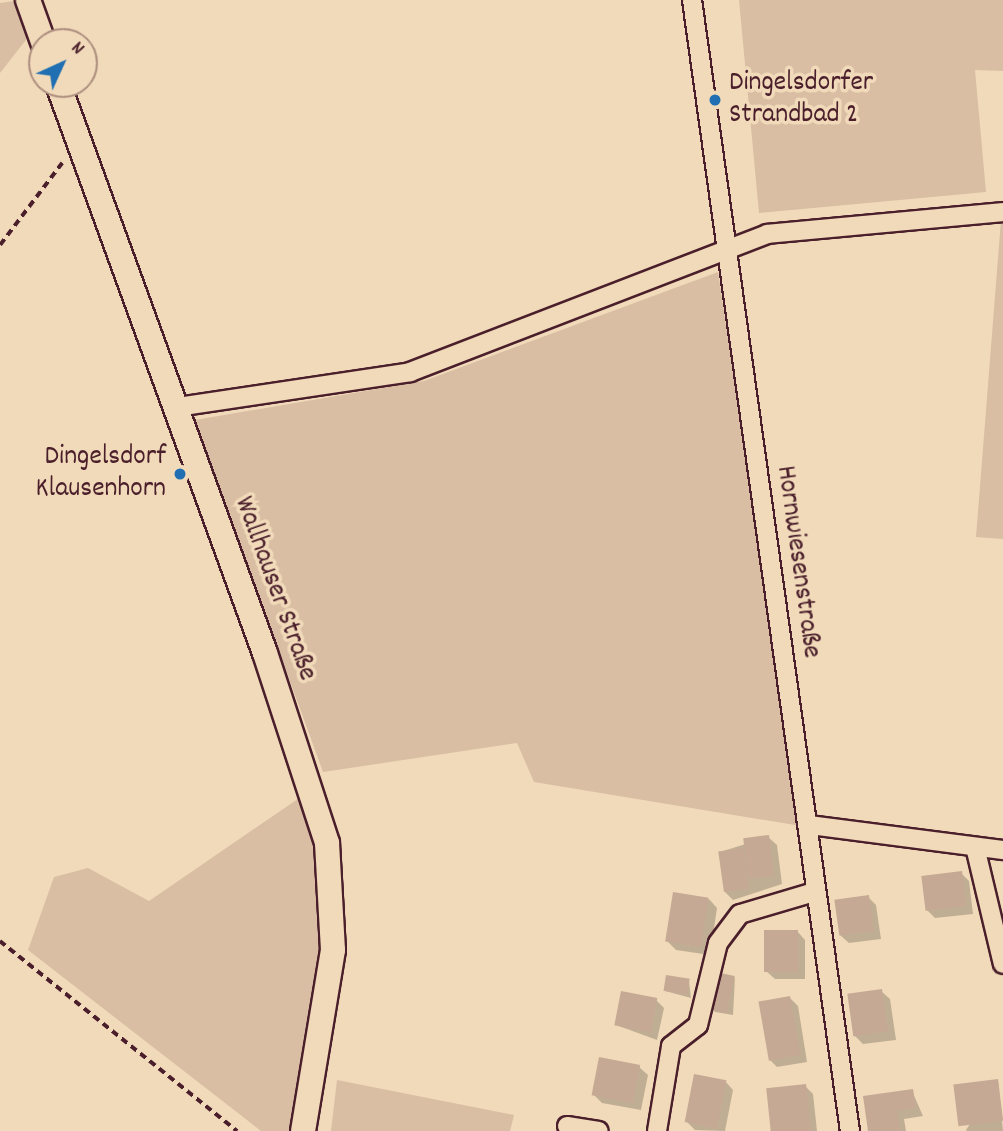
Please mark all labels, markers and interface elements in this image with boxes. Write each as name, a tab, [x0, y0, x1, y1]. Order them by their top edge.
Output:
north arrow	[28, 28, 98, 98]
text: N	[64, 36, 90, 62]
place label: Dingelsdorfer Strandbad 2	[729, 67, 873, 133]
marker: Dingelsdorfer Strandbad 2	[707, 92, 723, 108]
place label: Dingelsdorf Klausenhorn	[36, 441, 166, 507]
street label: Hornwiesenstraße	[767, 464, 827, 660]
marker: Dingelsdorf Klausenhorn	[172, 466, 188, 482]
street label: Wallhauser Straße	[225, 492, 323, 686]

